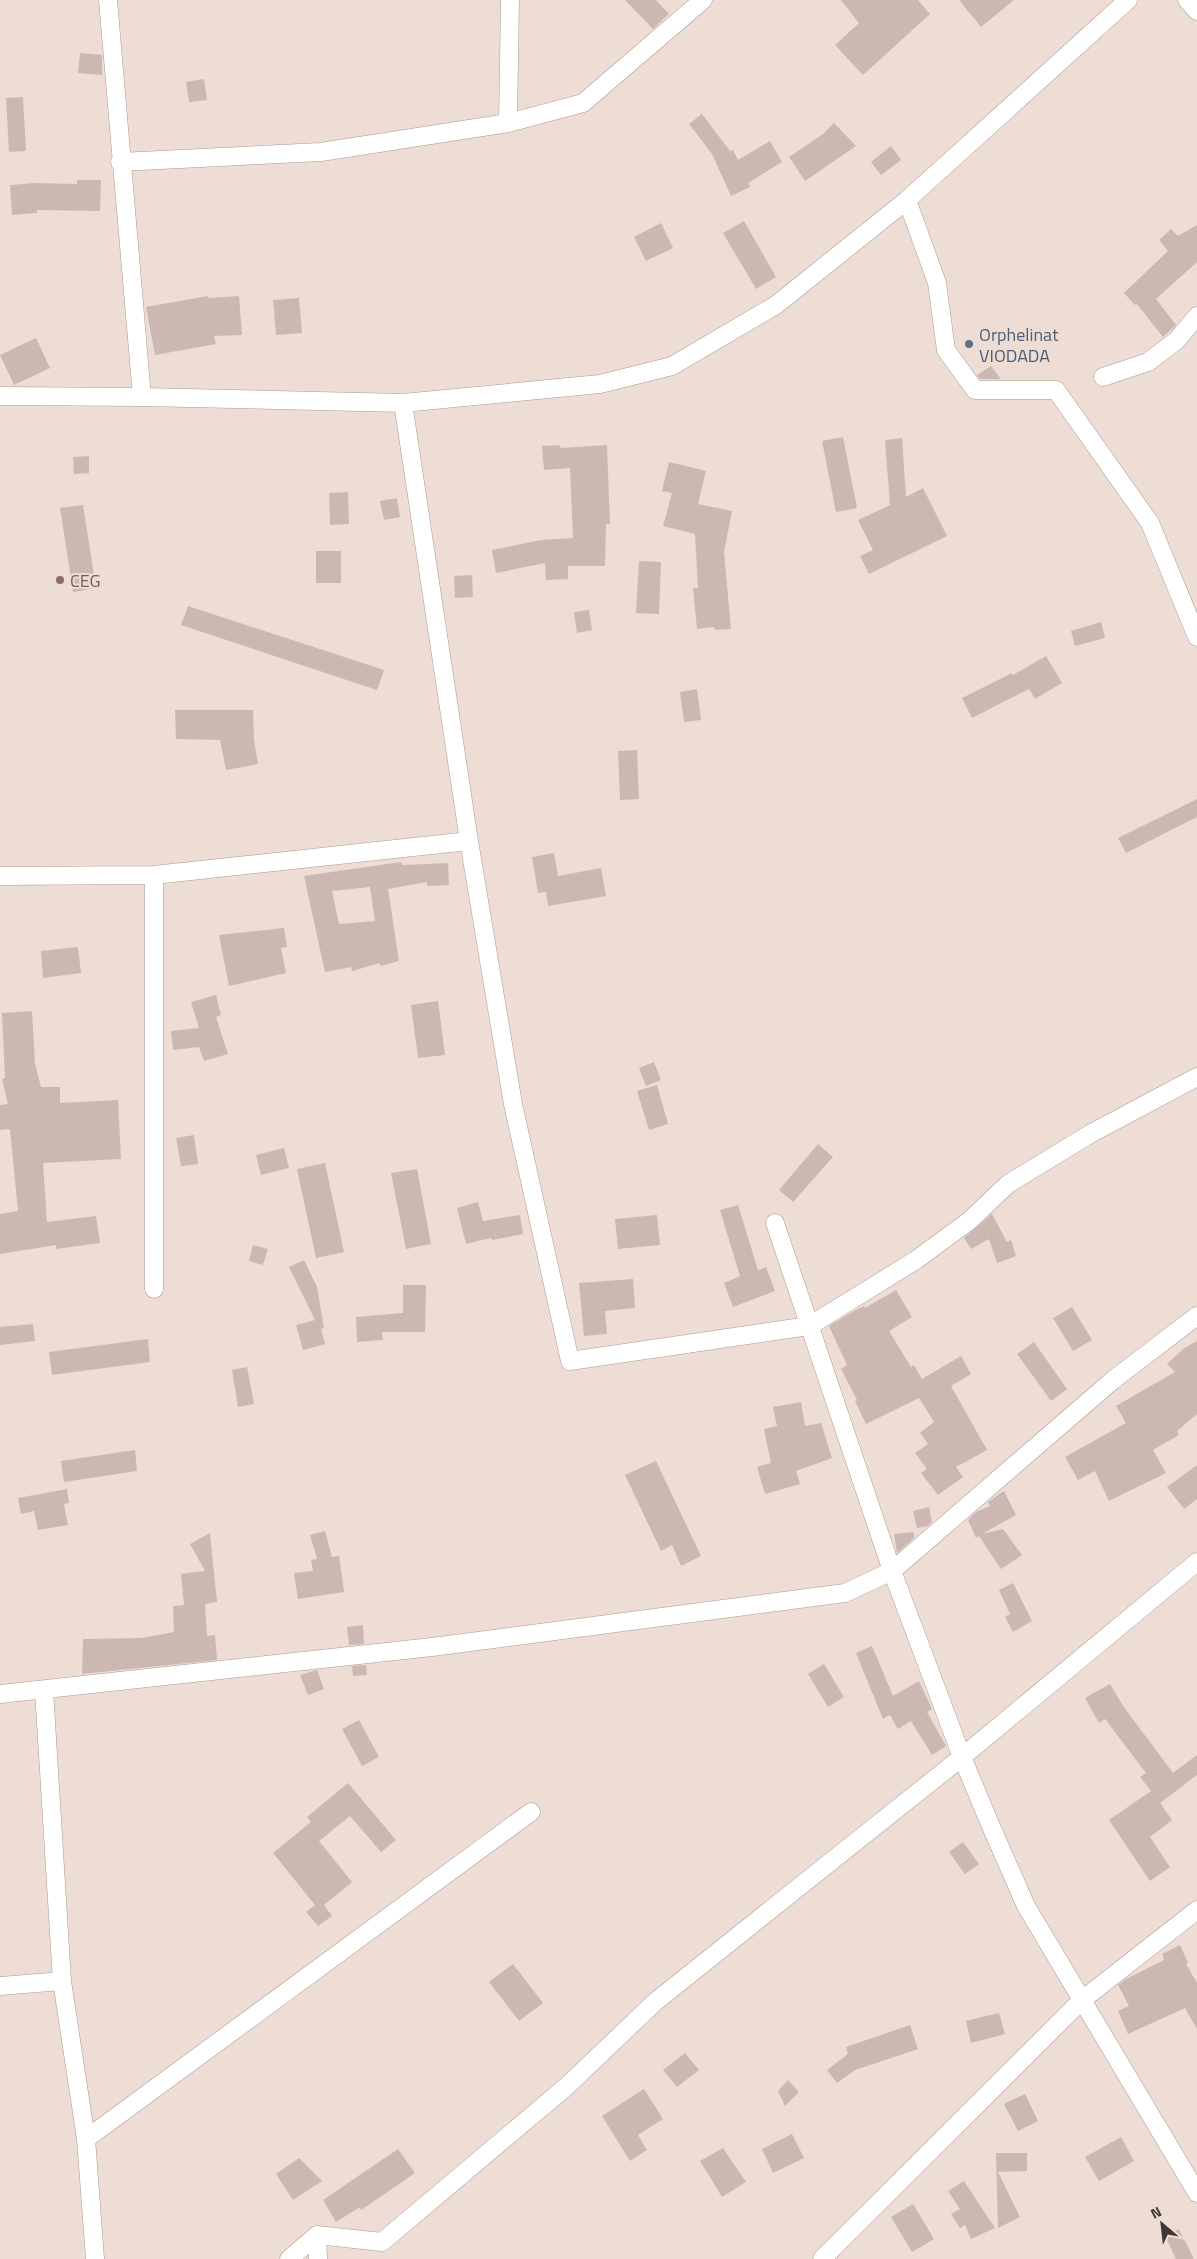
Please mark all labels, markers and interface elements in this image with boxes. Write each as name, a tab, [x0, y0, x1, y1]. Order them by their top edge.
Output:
place label: Orphelinat VIODADA	[979, 321, 1059, 369]
marker: Orphelinat VIODADA	[963, 338, 975, 350]
place label: CEG	[70, 567, 101, 594]
marker: CEG	[54, 574, 66, 586]
north arrow	[1137, 2199, 1187, 2249]
text: N	[1146, 2201, 1165, 2224]

